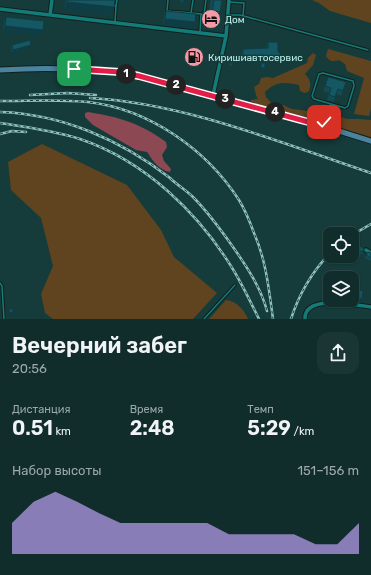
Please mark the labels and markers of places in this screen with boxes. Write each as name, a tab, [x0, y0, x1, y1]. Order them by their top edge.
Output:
hotel icon: Дом	[200, 8, 222, 30]
place label: Дом	[225, 14, 245, 26]
fuel station icon: Киришиавтосервис	[183, 46, 205, 68]
pin	[57, 52, 91, 86]
place label: Киришиавтосервис	[208, 52, 303, 64]
pin: 1	[116, 64, 136, 84]
pin: 2	[166, 75, 186, 95]
pin: 3	[215, 89, 235, 109]
pin: 4	[265, 102, 285, 122]
pin	[307, 105, 341, 139]

